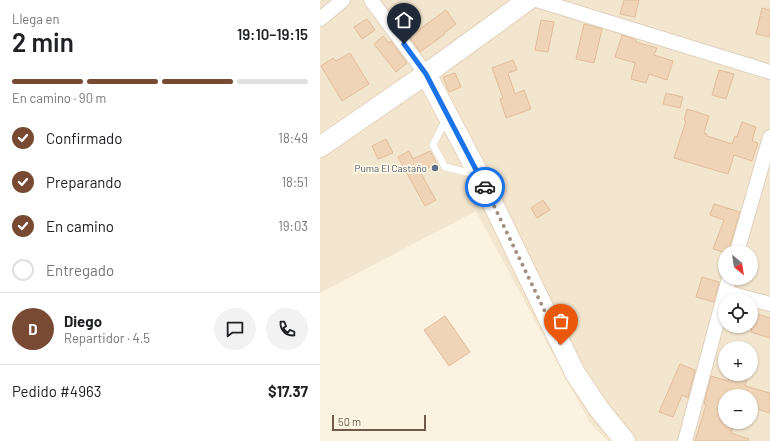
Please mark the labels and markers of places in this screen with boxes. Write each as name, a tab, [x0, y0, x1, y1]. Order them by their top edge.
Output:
pin	[387, 3, 421, 44]
place label: Puma El Castaño	[354, 162, 427, 174]
marker: Puma El Castaño	[430, 163, 440, 173]
pin	[544, 304, 578, 345]

